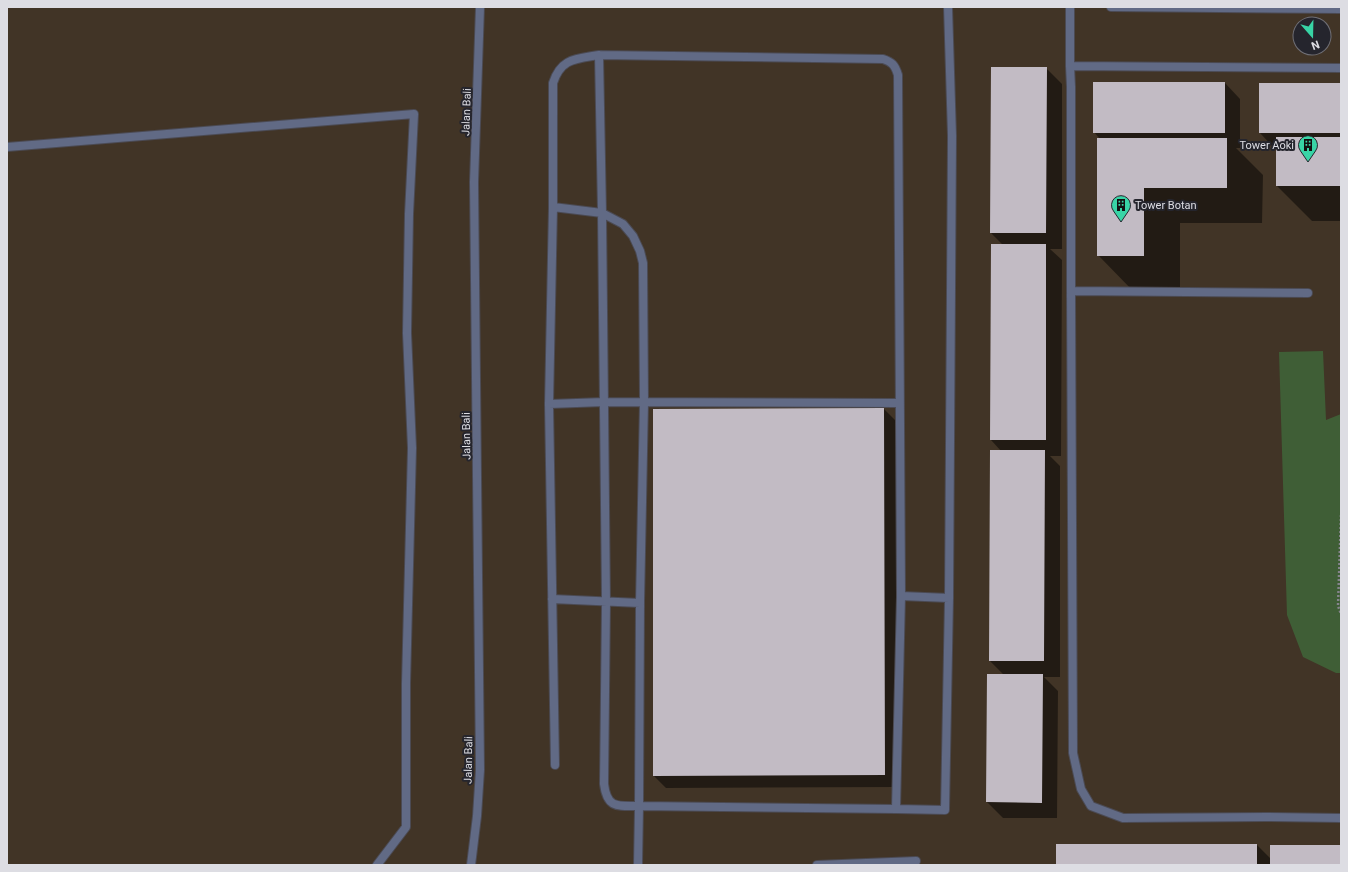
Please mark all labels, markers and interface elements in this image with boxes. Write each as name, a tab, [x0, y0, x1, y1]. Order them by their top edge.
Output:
north arrow	[1292, 16, 1332, 56]
text: N	[1309, 37, 1321, 52]
street label: Jalan Bali	[459, 88, 474, 136]
building icon: Tower Aoki	[1297, 134, 1319, 162]
place label: Tower Aoki	[1240, 139, 1294, 152]
building icon: Tower Botan	[1110, 194, 1132, 222]
place label: Tower Botan	[1135, 199, 1197, 212]
street label: Jalan Bali	[460, 412, 473, 460]
street label: Jalan Bali	[462, 736, 475, 784]

